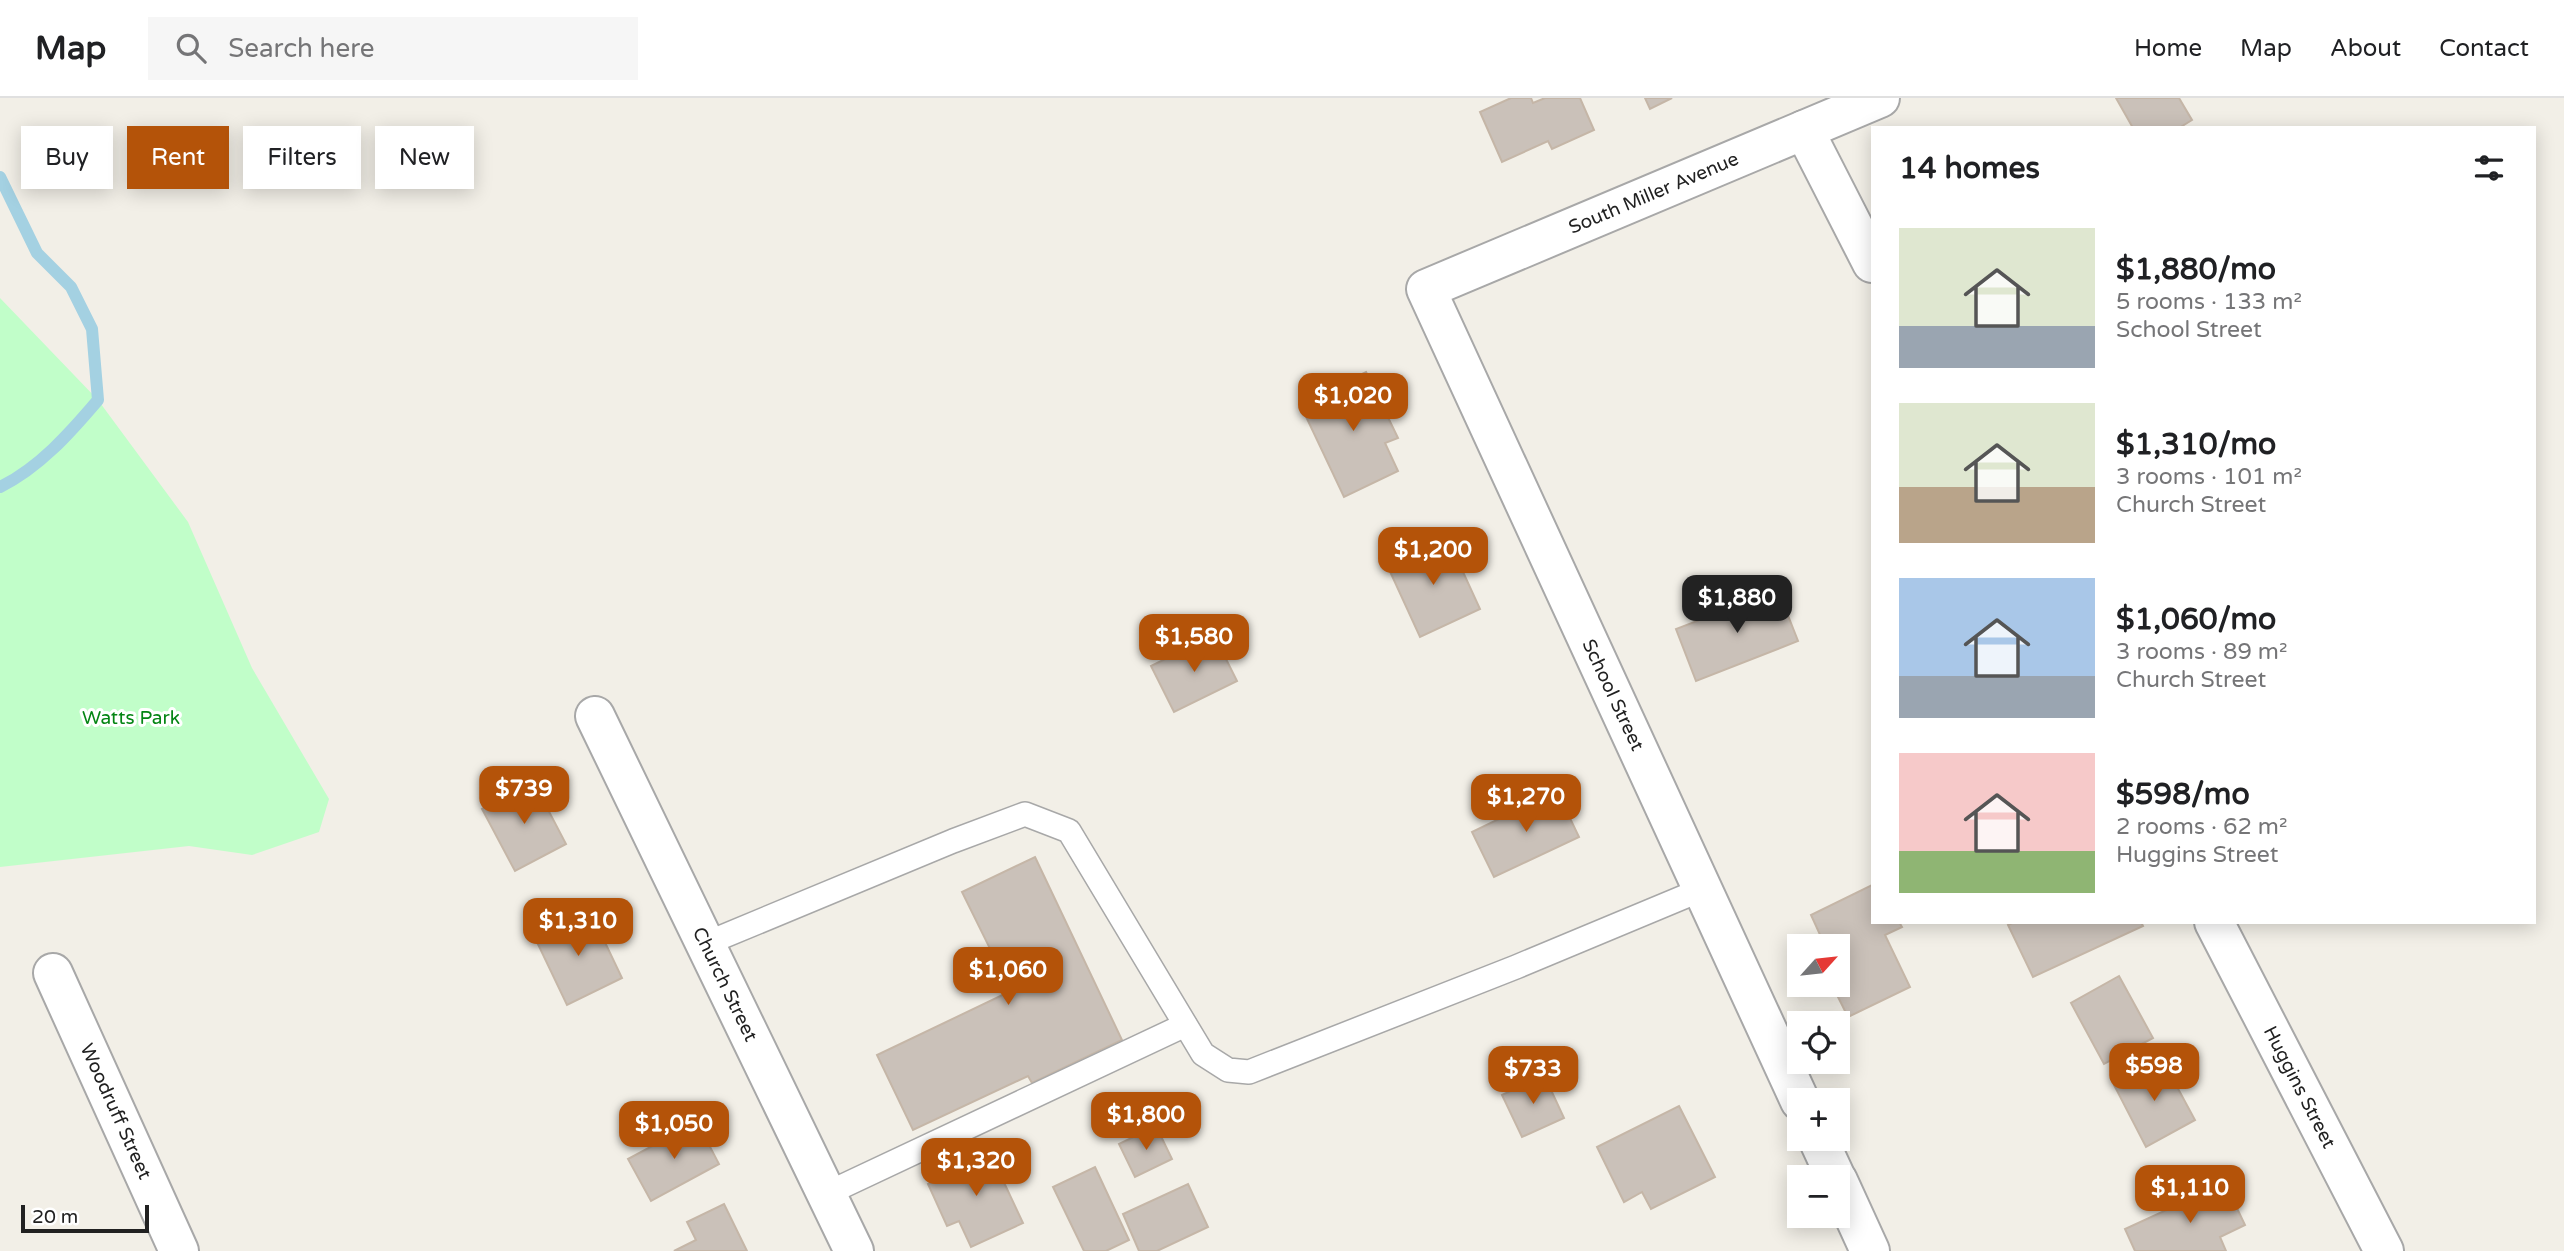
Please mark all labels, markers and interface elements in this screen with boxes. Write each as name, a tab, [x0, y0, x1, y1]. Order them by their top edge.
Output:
search box	[148, 17, 638, 80]
text: Map	[35, 29, 106, 68]
icon: search	[172, 29, 210, 67]
text: Search here	[228, 33, 374, 64]
text: Home	[2134, 34, 2202, 63]
text: Map	[2240, 34, 2292, 63]
text: About	[2330, 34, 2401, 63]
text: Contact	[2439, 34, 2529, 63]
chip: Buy	[21, 126, 113, 189]
chip: Rent	[127, 126, 229, 189]
chip: Filters	[243, 126, 361, 189]
chip: New	[375, 126, 474, 189]
street label: South Miller Avenue	[1565, 148, 1742, 239]
icon: filters	[2470, 149, 2508, 187]
text: 14 homes	[1899, 150, 2040, 187]
text: $1,880/mo	[2116, 251, 2276, 288]
icon: home	[1955, 256, 2039, 340]
text: 5 rooms · 133 m²	[2116, 288, 2302, 316]
text: School Street	[2116, 316, 2262, 344]
pin: $1,020	[1296, 374, 1410, 433]
text: $1,020	[1314, 382, 1392, 410]
text: $1,310/mo	[2116, 426, 2276, 463]
icon: home	[1955, 431, 2039, 515]
text: 3 rooms · 101 m²	[2116, 463, 2302, 491]
text: Church Street	[2116, 491, 2266, 519]
pin: $1,200	[1376, 528, 1490, 587]
text: $1,200	[1394, 536, 1472, 564]
pin: $1,880	[1680, 575, 1794, 635]
text: $1,880	[1698, 584, 1776, 612]
text: $1,060/mo	[2116, 601, 2276, 638]
icon: home	[1955, 606, 2039, 690]
pin: $1,580	[1137, 614, 1251, 674]
text: $1,580	[1155, 623, 1233, 651]
street label: School Street	[1578, 636, 1648, 754]
text: 3 rooms · 89 m²	[2116, 638, 2287, 666]
text: Church Street	[2116, 666, 2266, 694]
park label: Watts Park	[82, 707, 180, 729]
pin: $739	[483, 766, 565, 826]
pin: $1,270	[1469, 774, 1583, 834]
text: $739	[495, 775, 553, 803]
text: $598/mo	[2116, 776, 2250, 813]
icon: home	[1955, 781, 2039, 865]
text: $1,270	[1487, 783, 1565, 811]
text: 2 rooms · 62 m²	[2116, 813, 2287, 841]
text: Huggins Street	[2116, 841, 2279, 869]
pin: $1,310	[521, 898, 635, 958]
text: $1,310	[539, 907, 617, 935]
street label: Church Street	[688, 923, 762, 1045]
north arrow	[1787, 934, 1850, 998]
map controls	[1787, 934, 1850, 1228]
pin: $1,060	[951, 948, 1065, 1007]
text: $1,060	[969, 956, 1047, 984]
button: locate	[1787, 1011, 1850, 1074]
street label: Huggins Street	[2259, 1022, 2340, 1152]
street label: Woodruff Street	[76, 1040, 156, 1183]
pin: $598	[2113, 1044, 2195, 1103]
pin: $733	[1492, 1046, 1574, 1106]
text: $598	[2125, 1052, 2183, 1080]
text: $733	[1504, 1055, 1562, 1083]
button: +	[1787, 1088, 1850, 1151]
pin: $1,800	[1089, 1093, 1203, 1152]
text: $1,800	[1107, 1101, 1185, 1129]
pin: $1,050	[617, 1102, 731, 1161]
text: $1,050	[635, 1110, 713, 1138]
pin: $1,320	[919, 1138, 1033, 1198]
text: $1,320	[937, 1147, 1015, 1175]
button: −	[1787, 1165, 1850, 1228]
pin: $1,110	[2133, 1166, 2247, 1225]
text: $1,110	[2151, 1174, 2229, 1202]
scale bar	[21, 1202, 149, 1234]
text: 20 m	[32, 1206, 78, 1228]

